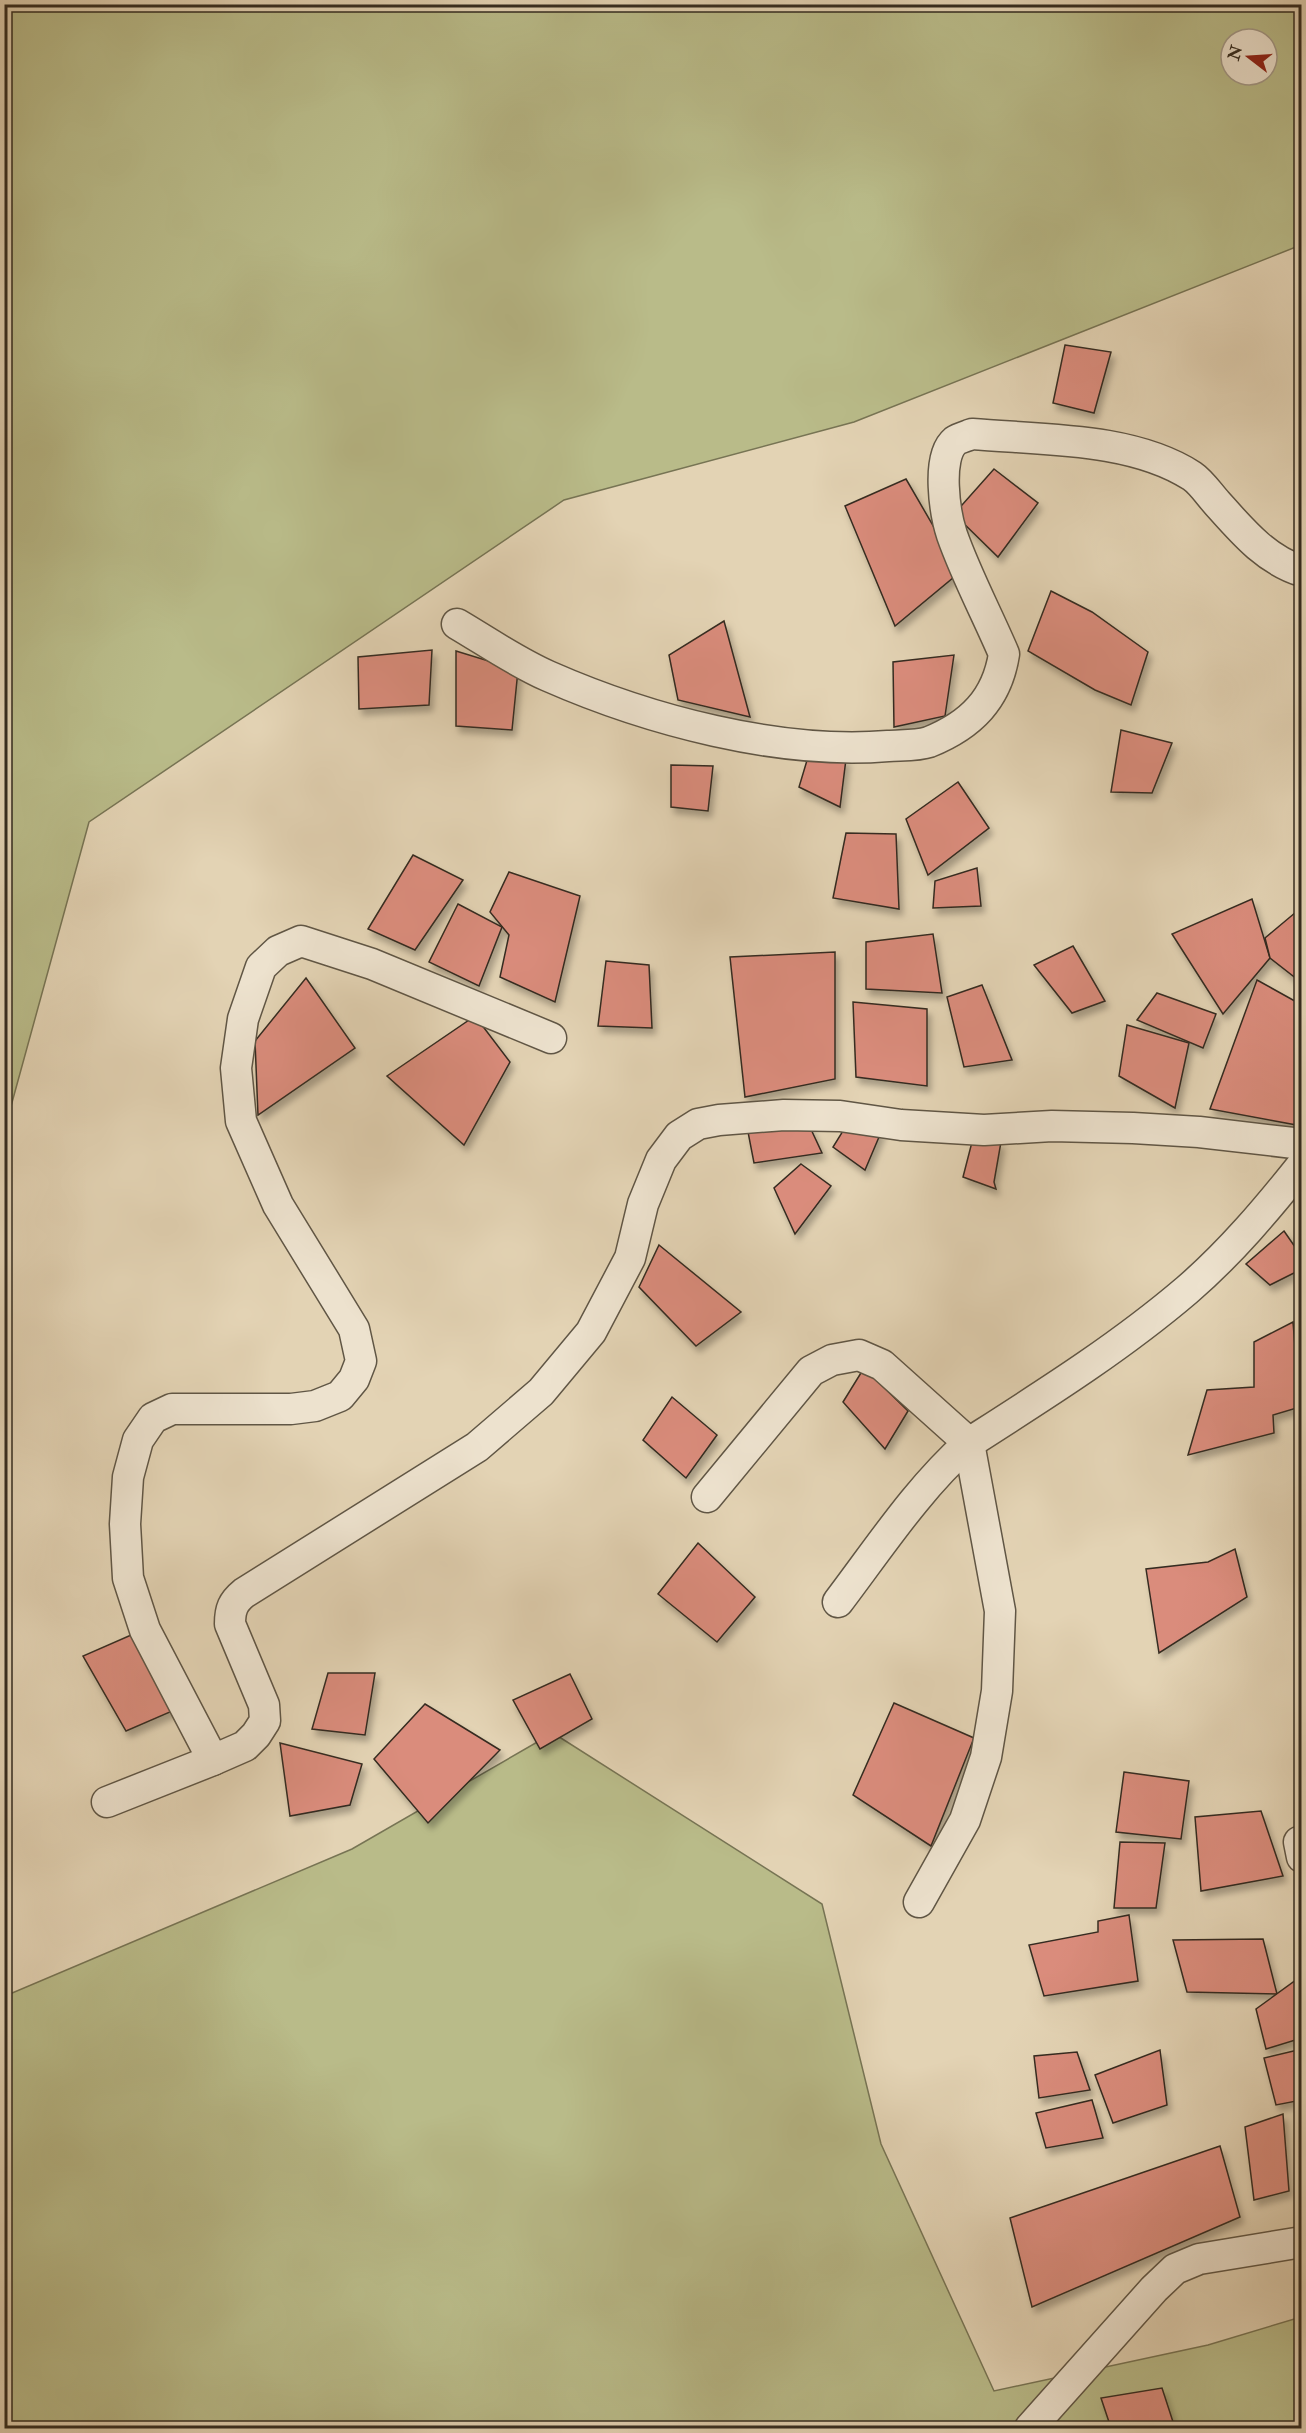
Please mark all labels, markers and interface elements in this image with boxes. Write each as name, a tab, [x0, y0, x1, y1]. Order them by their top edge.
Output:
north arrow	[1219, 27, 1279, 87]
text: N	[1224, 42, 1247, 64]

